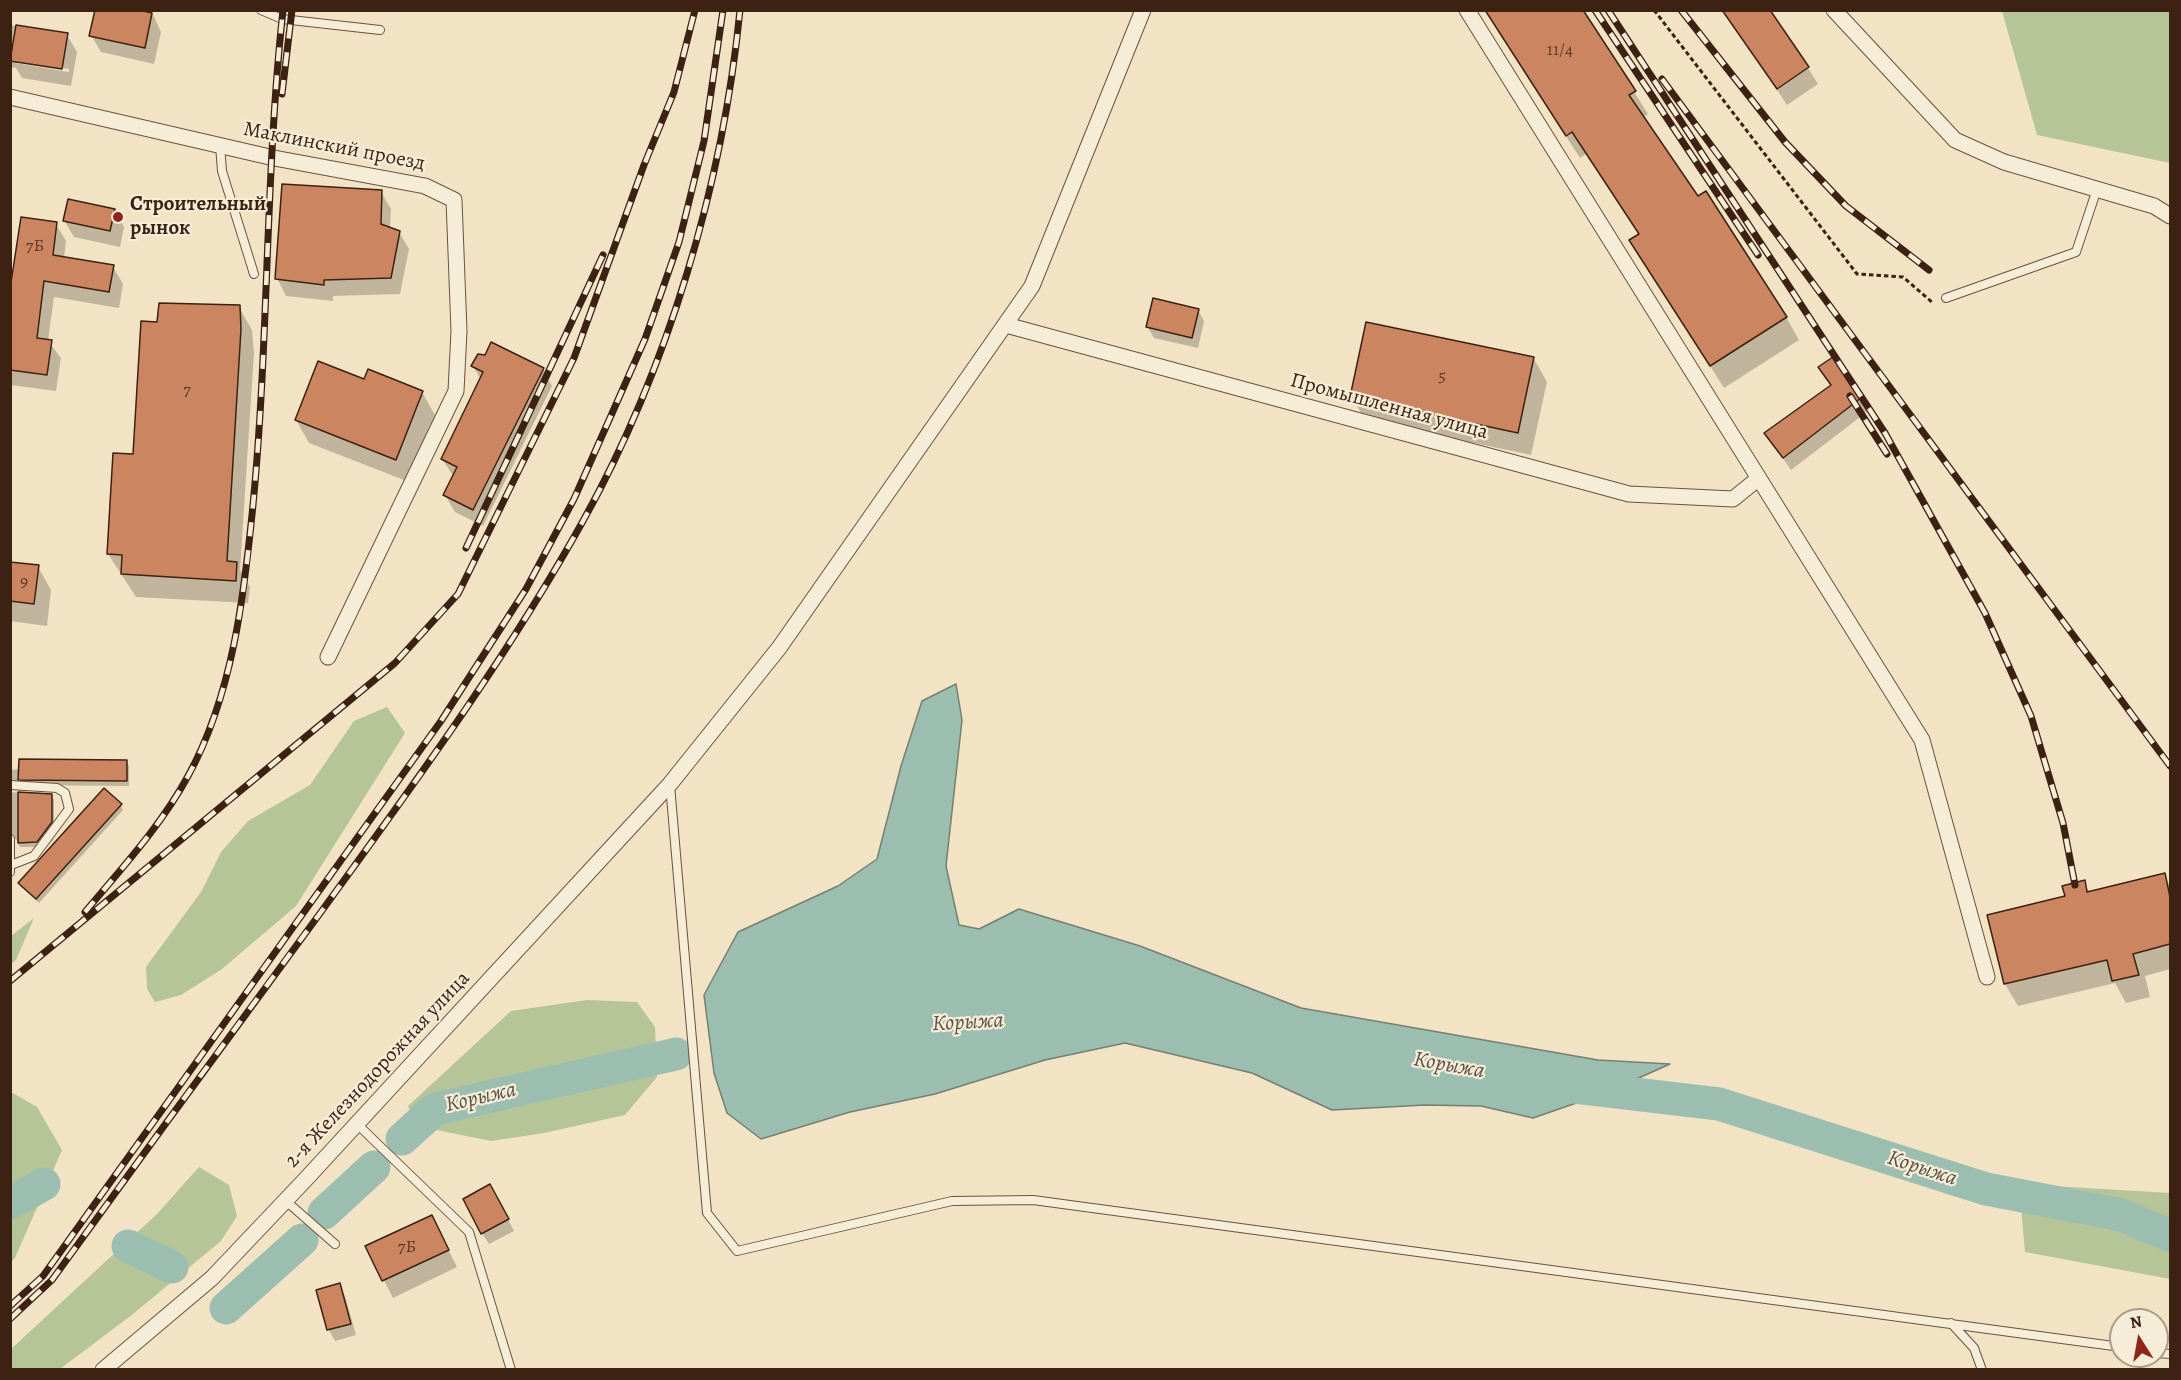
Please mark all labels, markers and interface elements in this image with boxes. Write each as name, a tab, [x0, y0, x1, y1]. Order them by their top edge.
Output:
house number: 11/4	[1547, 40, 1573, 62]
street label: Маклинский проезд	[241, 117, 427, 177]
place label: Строительный рынок	[130, 192, 266, 242]
marker: Строительный рынок	[111, 210, 125, 224]
house number: 7Б	[26, 236, 44, 258]
house number: 5	[1438, 366, 1446, 388]
street label: Промышленная улица	[1287, 368, 1491, 446]
house number: 7	[183, 380, 191, 402]
house number: 9	[20, 572, 28, 594]
street label: 2-я Железнодорожная улица	[280, 966, 476, 1174]
water label: Корыжа	[932, 1008, 1004, 1038]
water label: Корыжа	[1411, 1047, 1487, 1085]
water label: Корыжа	[443, 1077, 519, 1119]
water label: Корыжа	[1884, 1145, 1960, 1193]
house number: 7Б	[398, 1237, 416, 1259]
north arrow	[2109, 1308, 2169, 1368]
text: N	[2128, 1310, 2144, 1334]

